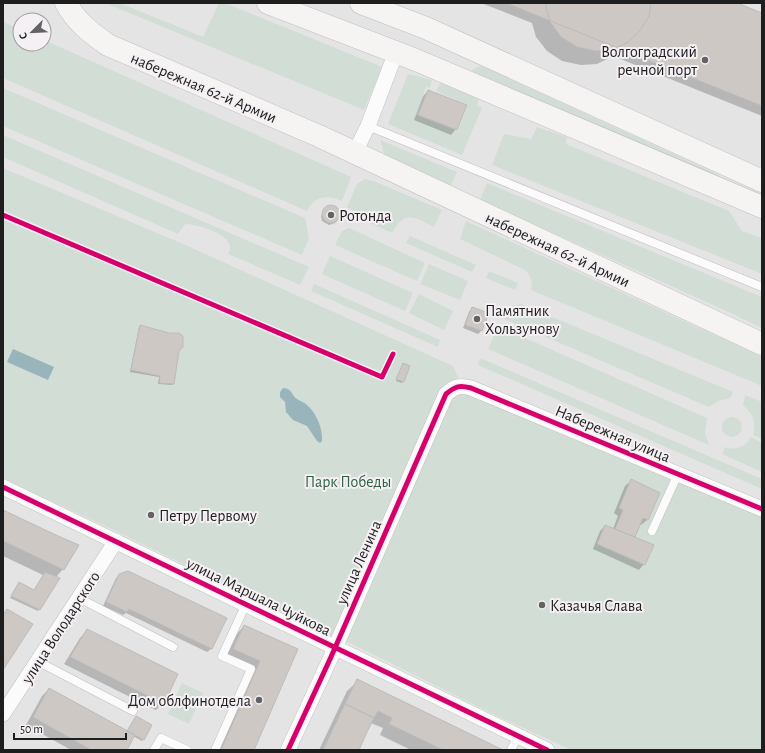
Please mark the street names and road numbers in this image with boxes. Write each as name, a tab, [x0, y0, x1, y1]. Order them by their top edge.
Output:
street label: набережная 62-й Армии	[128, 50, 279, 126]
street label: набережная 62-й Армии	[483, 209, 632, 290]
street label: Набережная улица	[552, 402, 672, 466]
street label: улица Ленина	[333, 518, 385, 608]
street label: улица Маршала Чуйкова	[182, 555, 333, 640]
street label: улица Володарского	[18, 569, 104, 688]

